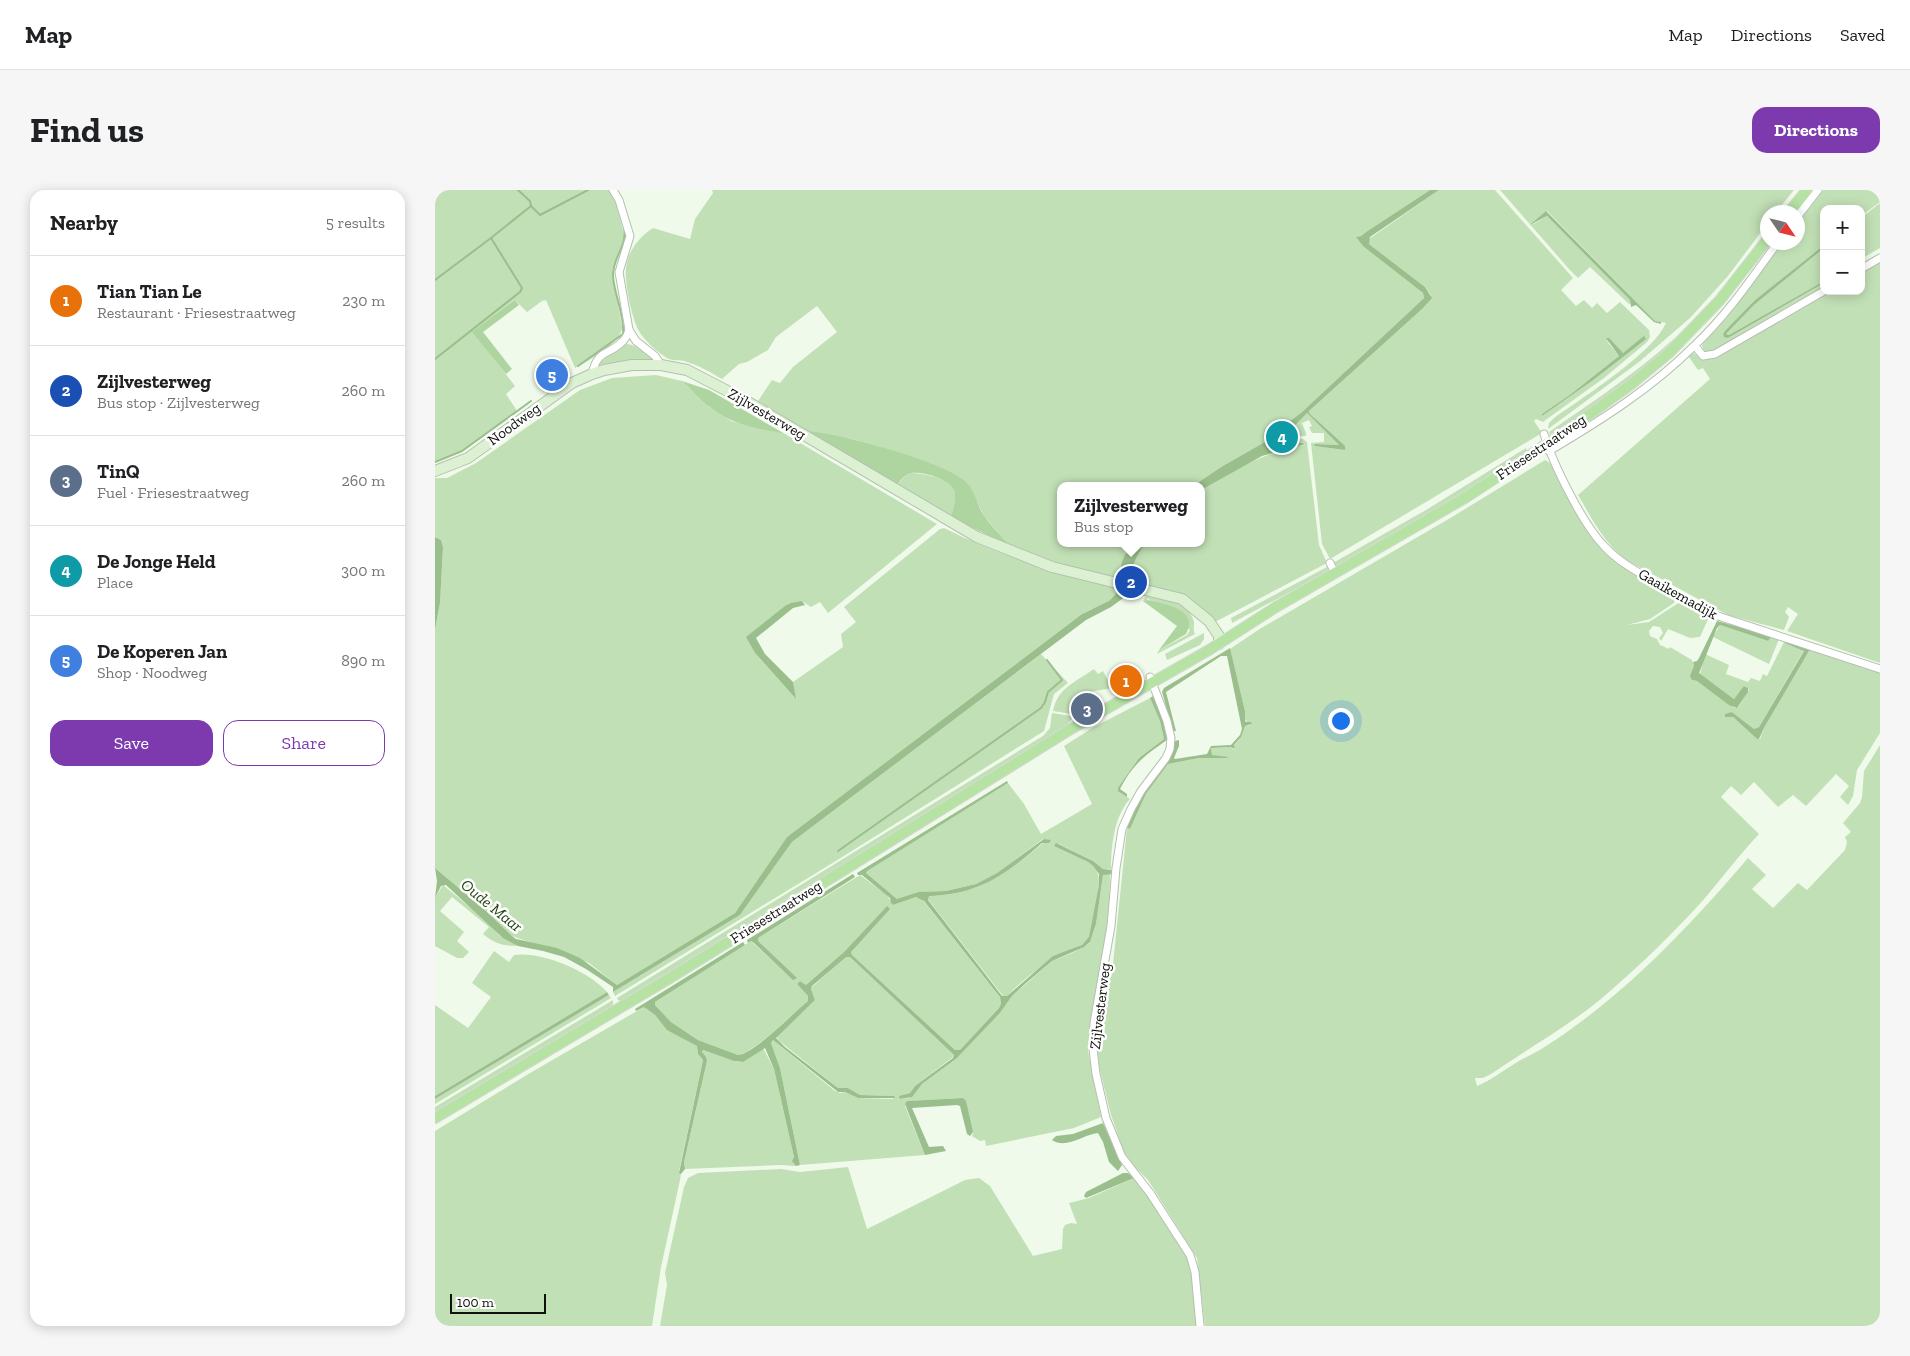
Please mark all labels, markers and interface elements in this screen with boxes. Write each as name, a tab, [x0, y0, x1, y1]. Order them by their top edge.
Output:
text: Map	[25, 20, 72, 49]
text: Map	[1668, 24, 1703, 46]
text: Directions	[1731, 24, 1812, 46]
text: Saved	[1840, 24, 1885, 46]
button: Directions	[1752, 107, 1880, 153]
text: Find us	[30, 109, 144, 151]
north arrow	[1760, 205, 1805, 250]
map controls	[1820, 205, 1865, 295]
button: +	[1820, 205, 1865, 250]
text: Nearby	[50, 210, 118, 235]
text: 5 results	[326, 213, 385, 232]
button: −	[1820, 250, 1865, 295]
text: Tian Tian Le	[97, 280, 202, 303]
text: 1	[63, 291, 69, 310]
text: 230 m	[342, 291, 385, 310]
text: Restaurant · Friesestraatweg	[97, 303, 296, 322]
pin: 5	[536, 356, 568, 394]
text: Zijlvesterweg	[97, 370, 211, 393]
text: 2	[62, 381, 70, 400]
text: 260 m	[342, 381, 385, 400]
street label: Zijlvesterweg	[725, 384, 809, 444]
text: Bus stop · Zijlvesterweg	[97, 393, 260, 412]
street label: Noodweg	[484, 399, 544, 449]
street label: Friesestraatweg	[1493, 410, 1589, 484]
pin: 4	[1266, 418, 1298, 456]
text: TinQ	[97, 460, 140, 483]
text: 3	[62, 471, 70, 490]
text: 260 m	[342, 471, 385, 490]
popup	[1057, 482, 1205, 547]
text: Fuel · Friesestraatweg	[97, 483, 249, 502]
text: Zijlvesterweg	[1074, 494, 1188, 517]
text: Bus stop	[1074, 517, 1133, 536]
text: De Jonge Held	[97, 550, 216, 573]
text: 4	[61, 561, 71, 580]
text: 300 m	[341, 561, 385, 580]
pin: 2	[1115, 563, 1147, 601]
street label: Gaaikemadijk	[1635, 565, 1721, 623]
text: Place	[97, 573, 133, 592]
text: De Koperen Jan	[97, 640, 227, 663]
text: 5	[62, 651, 70, 670]
text: 890 m	[341, 651, 385, 670]
pin: 1	[1110, 662, 1142, 700]
text: Shop · Noodweg	[97, 663, 207, 682]
pin: 3	[1071, 690, 1103, 728]
your location	[1328, 708, 1354, 734]
button: Save	[50, 720, 213, 766]
button: Share	[223, 720, 385, 766]
water label: Oude Maar	[457, 875, 527, 936]
street label: Friesestraatweg	[727, 877, 825, 947]
street label: Zijlvesterweg	[1086, 962, 1114, 1050]
scale bar	[450, 1291, 546, 1314]
text: 100 m	[457, 1294, 494, 1311]

